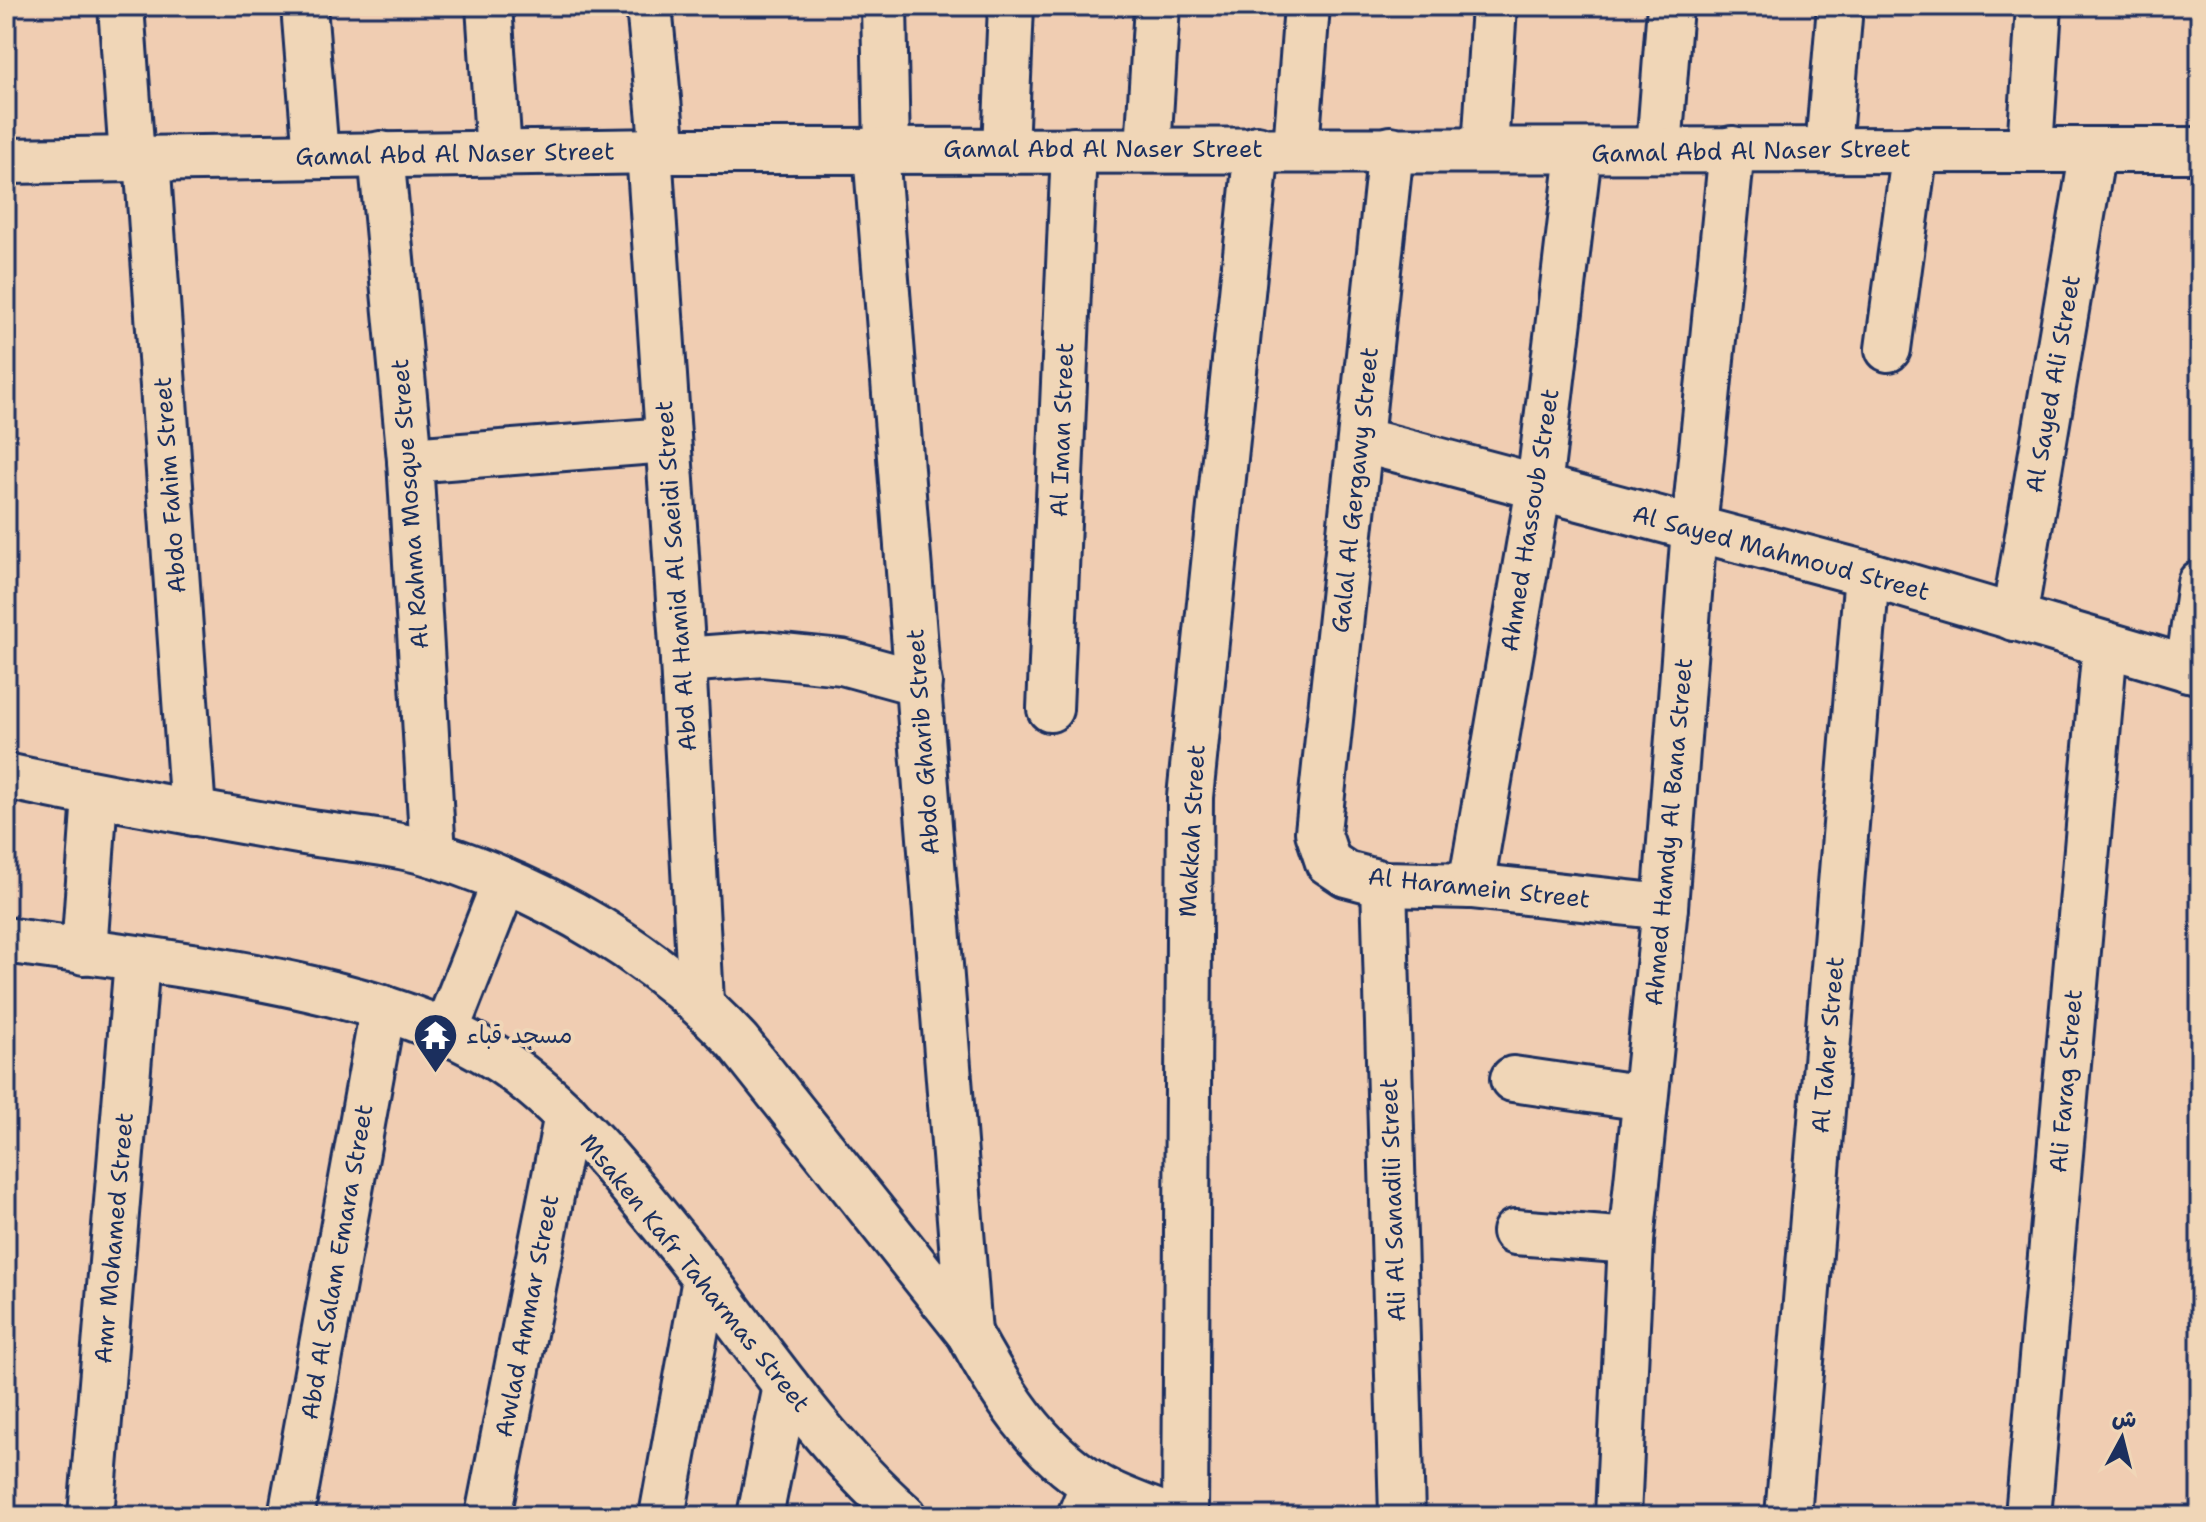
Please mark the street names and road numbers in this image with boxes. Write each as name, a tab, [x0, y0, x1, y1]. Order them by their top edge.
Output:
street label: Gamal Abd Al Naser Street	[1591, 132, 1911, 170]
street label: Gamal Abd Al Naser Street	[943, 133, 1263, 165]
street label: Gamal Abd Al Naser Street	[295, 135, 615, 173]
street label: Al Sayed Ali Street	[2018, 272, 2088, 496]
street label: Al Iman Street	[1043, 342, 1081, 518]
street label: Galal Al Gergawy Street	[1324, 346, 1386, 634]
street label: Al Rahma Mosque Street	[384, 358, 436, 650]
street label: Abdo Fahim Street	[146, 376, 194, 594]
street label: Ahmed Hassoub Street	[1493, 386, 1567, 654]
street label: Abd Al Hamid Al Saeidi Street	[648, 400, 704, 752]
street label: Al Sayed Mahmoud Street	[1629, 498, 1933, 608]
street label: Abdo Gharib Street	[899, 628, 947, 856]
street label: Ahmed Hamdy Al Bana Street	[1638, 657, 1700, 1007]
street label: Makkah Street	[1171, 744, 1213, 918]
street label: Al Haramein Street	[1366, 860, 1592, 916]
street label: Al Taher Street	[1804, 955, 1852, 1135]
street label: Ali Farag Street	[2042, 988, 2090, 1174]
street label: Ali Al Sanadili Street	[1373, 1078, 1413, 1322]
street label: Abd Al Salam Emara Street	[293, 1102, 381, 1422]
street label: Amr Mohamed Street	[87, 1111, 141, 1365]
street label: Msaken Kafr Taharmas Street	[573, 1127, 817, 1419]
street label: Awlad Ammar Street	[488, 1192, 566, 1440]

